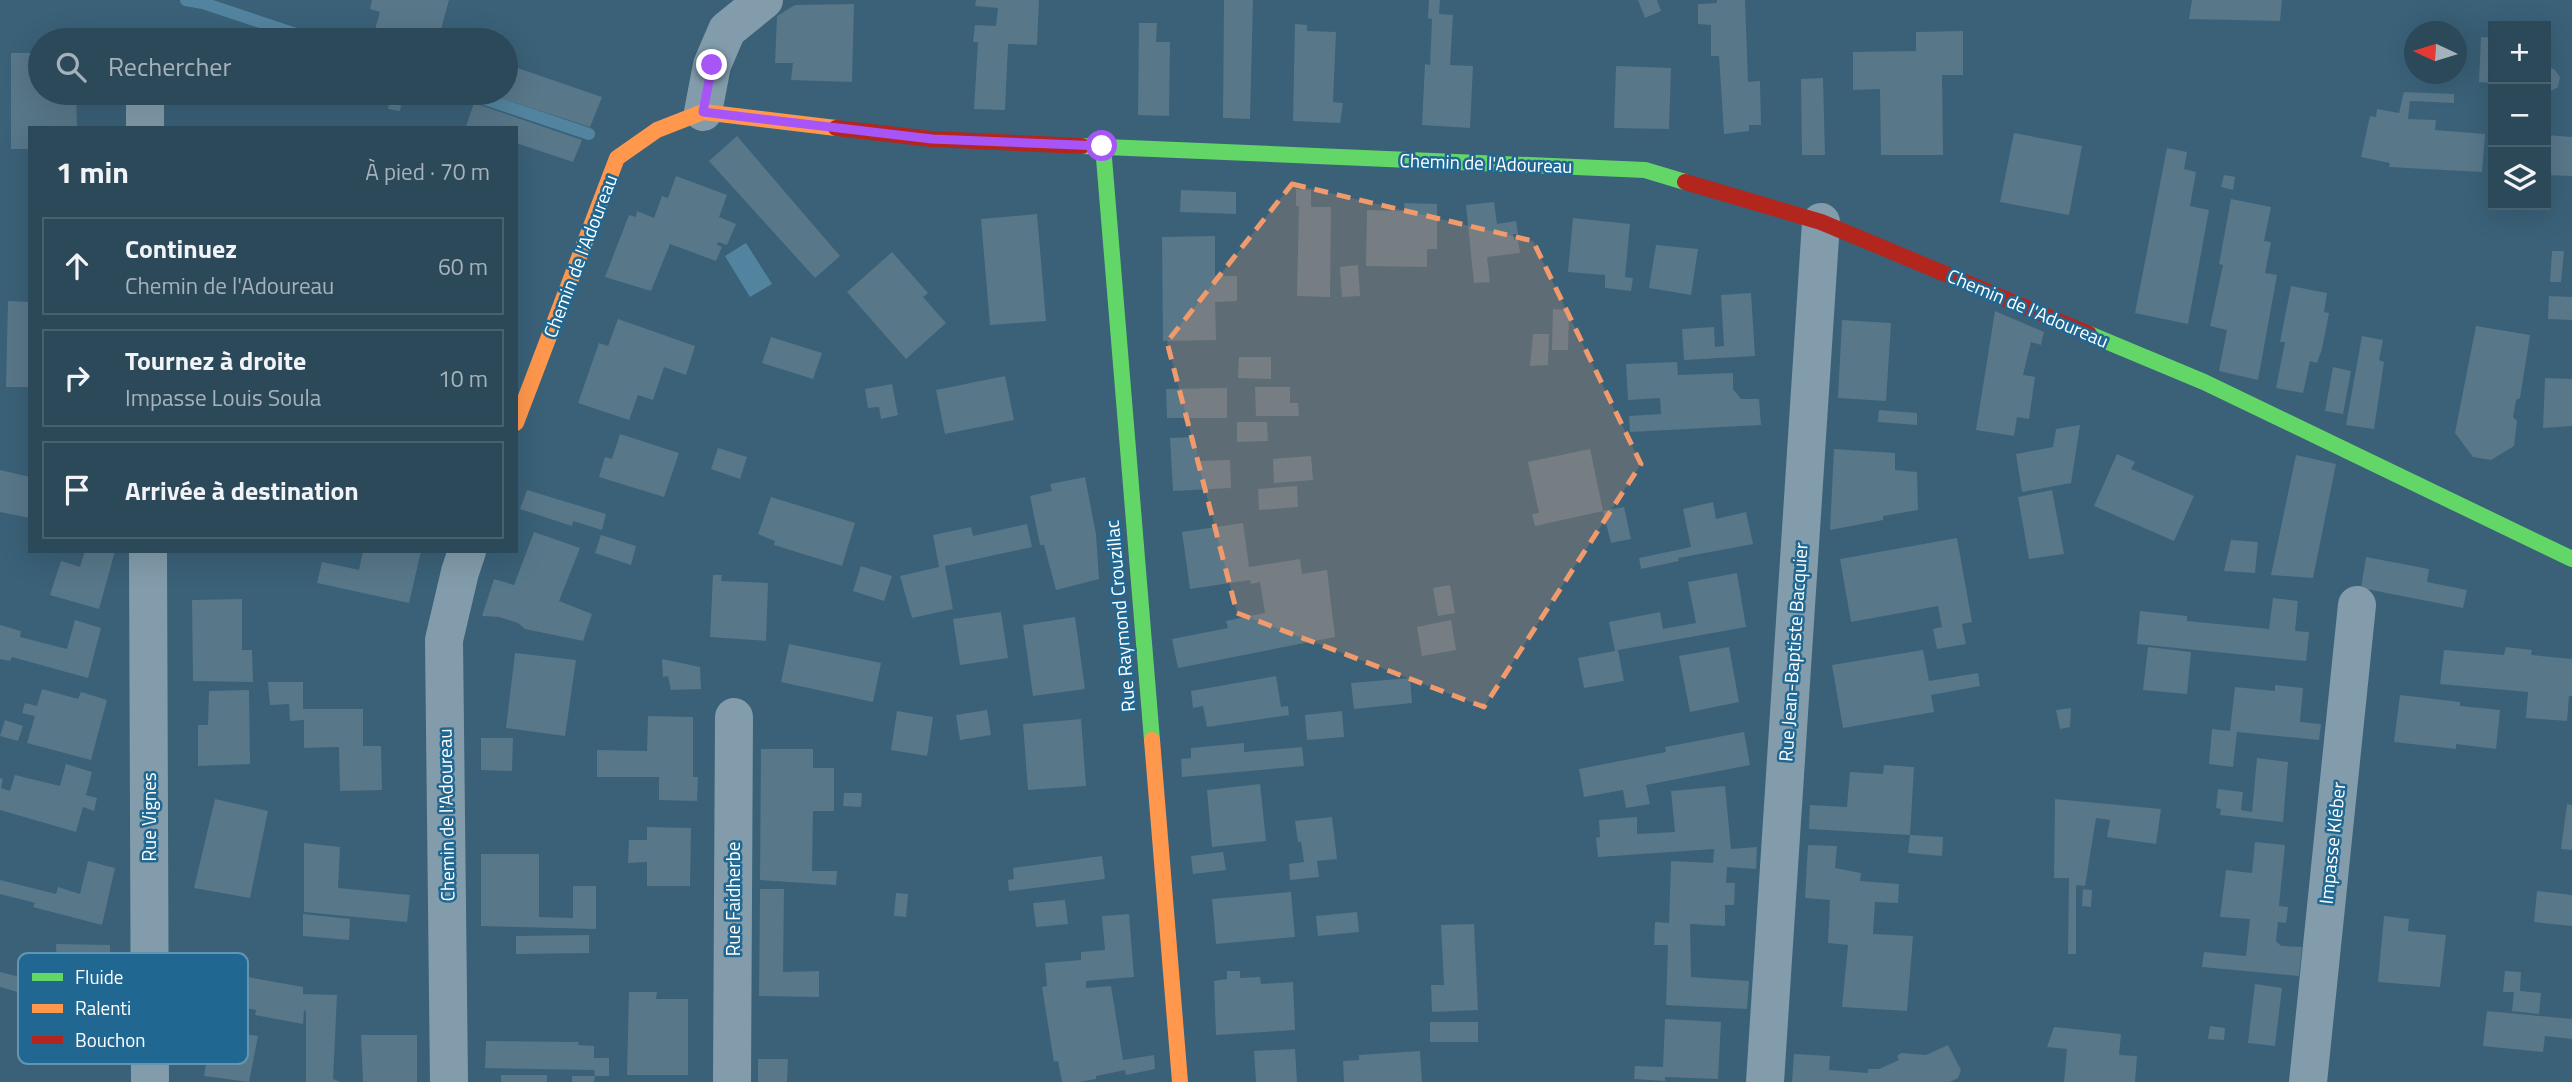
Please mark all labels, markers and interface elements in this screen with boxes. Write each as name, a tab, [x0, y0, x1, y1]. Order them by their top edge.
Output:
north arrow	[2404, 21, 2467, 84]
map controls	[2488, 21, 2551, 210]
button: +	[2488, 21, 2551, 84]
search box	[28, 28, 518, 105]
text: Rechercher	[108, 47, 232, 86]
icon: search	[52, 48, 90, 86]
route end	[696, 49, 727, 80]
button: −	[2488, 84, 2551, 147]
route start	[1086, 130, 1117, 161]
street label: Chemin de l'Adoureau	[1399, 145, 1573, 180]
button: layers	[2488, 147, 2551, 210]
text: 1 min	[56, 149, 129, 195]
text: À pied · 70 m	[365, 154, 490, 189]
street label: Chemin de l'Adoureau	[535, 170, 624, 342]
text: Continuez	[125, 229, 237, 268]
icon: ahead	[58, 247, 96, 285]
text: 60 m	[438, 249, 488, 284]
street label: Chemin de l'Adoureau	[1943, 260, 2113, 355]
text: Chemin de l'Adoureau	[125, 268, 334, 303]
text: Tournez à droite	[125, 341, 306, 380]
icon: right	[58, 359, 96, 397]
text: 10 m	[438, 361, 488, 396]
text: Impasse Louis Soula	[125, 380, 321, 415]
icon: arrive	[58, 471, 96, 509]
text: Arrivée à destination	[125, 471, 359, 510]
street label: Rue Raymond Crouzillac	[1097, 519, 1142, 713]
street label: Rue Jean-Baptiste Bacquier	[1770, 541, 1815, 763]
street label: Chemin de l'Adoureau	[429, 728, 462, 902]
street label: Rue Vignes	[134, 772, 163, 862]
street label: Impasse Kléber	[2311, 780, 2352, 905]
street label: Rue Faidherbe	[718, 842, 747, 956]
legend	[18, 953, 248, 1064]
text: Fluide	[75, 962, 123, 991]
text: Ralenti	[75, 993, 131, 1022]
text: Bouchon	[75, 1025, 146, 1054]

